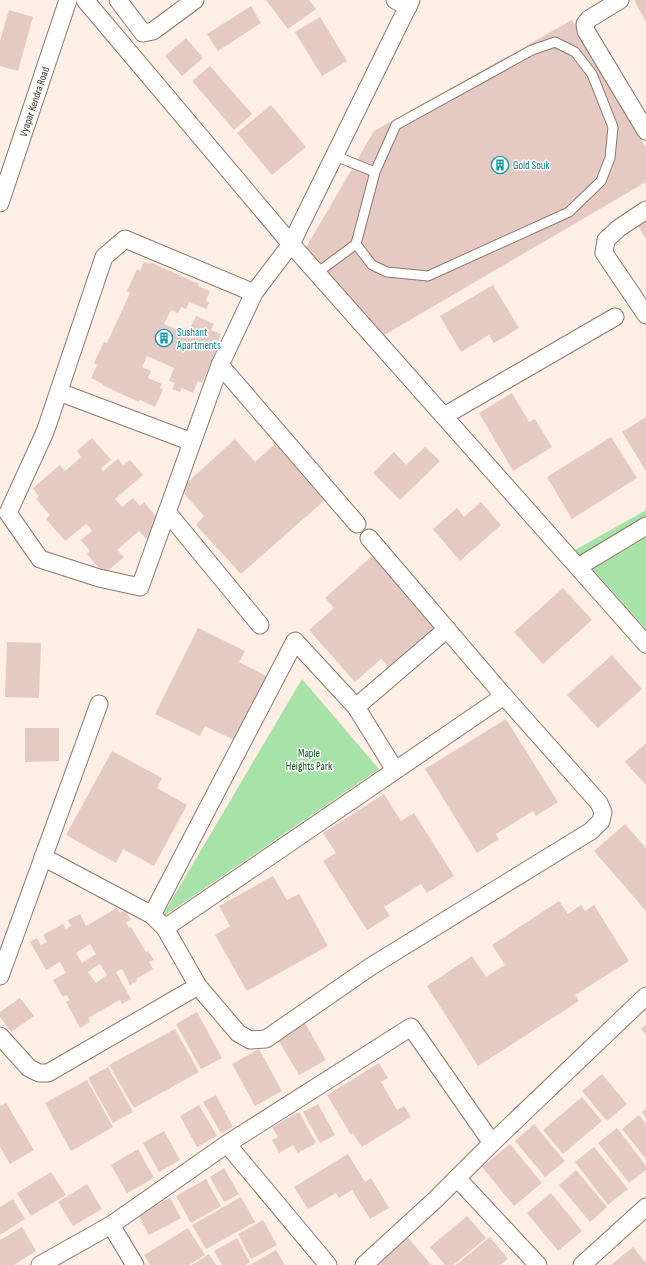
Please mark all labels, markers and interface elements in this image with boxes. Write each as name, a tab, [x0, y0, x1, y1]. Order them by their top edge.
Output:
street label: Vyapar Kendra Road	[16, 65, 52, 138]
building icon: Gold Souk	[490, 155, 510, 175]
place label: Gold Souk	[513, 159, 550, 172]
place label: Sushant Apartments	[176, 326, 221, 352]
building icon: Sushant Apartments	[154, 328, 174, 348]
park label: Maple Heights Park	[286, 747, 333, 773]

